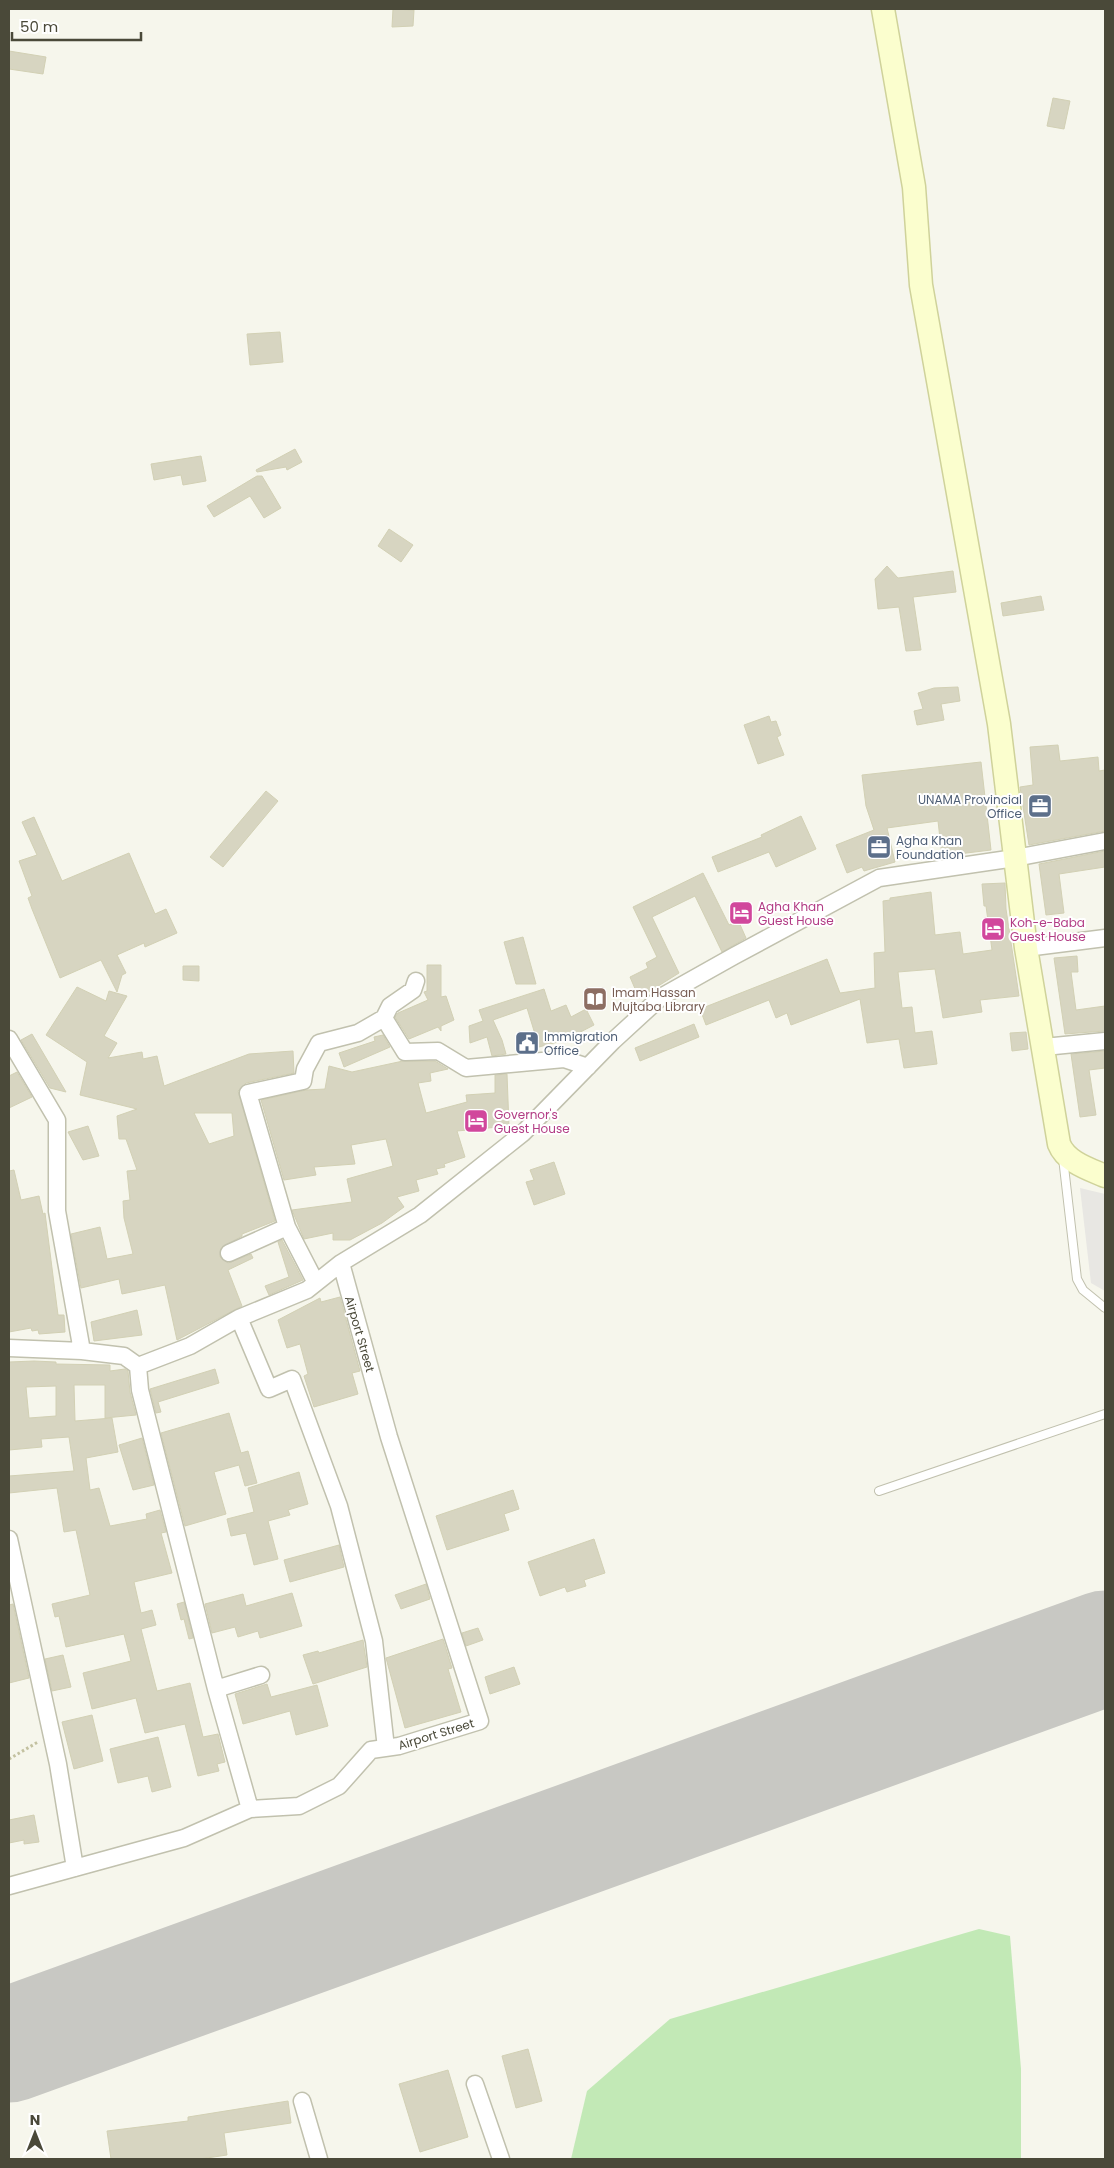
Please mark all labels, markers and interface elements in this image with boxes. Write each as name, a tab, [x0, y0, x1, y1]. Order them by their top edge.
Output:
scale bar	[12, 10, 141, 42]
text: 50 m	[20, 16, 58, 37]
place label: UNAMA Provincial Office	[918, 791, 1022, 822]
office icon: UNAMA Provincial Office	[1027, 793, 1053, 819]
place label: Agha Khan Foundation	[896, 832, 964, 863]
office icon: Agha Khan Foundation	[866, 834, 892, 860]
place label: Agha Khan Guest House	[758, 898, 834, 929]
hotel icon: Agha Khan Guest House	[728, 900, 754, 926]
place label: Koh-e-Baba Guest House	[1010, 914, 1086, 945]
hotel icon: Koh-e-Baba Guest House	[980, 916, 1006, 942]
place label: Imam Hassan Mujtaba Library	[612, 984, 705, 1015]
library icon: Imam Hassan Mujtaba Library	[582, 986, 608, 1012]
place label: Immigration Office	[544, 1028, 618, 1059]
public building icon: Immigration Office	[514, 1030, 540, 1056]
place label: Governor's Guest House	[494, 1106, 570, 1137]
hotel icon: Governor's Guest House	[463, 1108, 489, 1134]
street label: Airport Street	[341, 1294, 379, 1374]
street label: Airport Street	[396, 1714, 476, 1754]
north arrow	[10, 2108, 60, 2158]
text: N	[30, 2110, 40, 2130]

